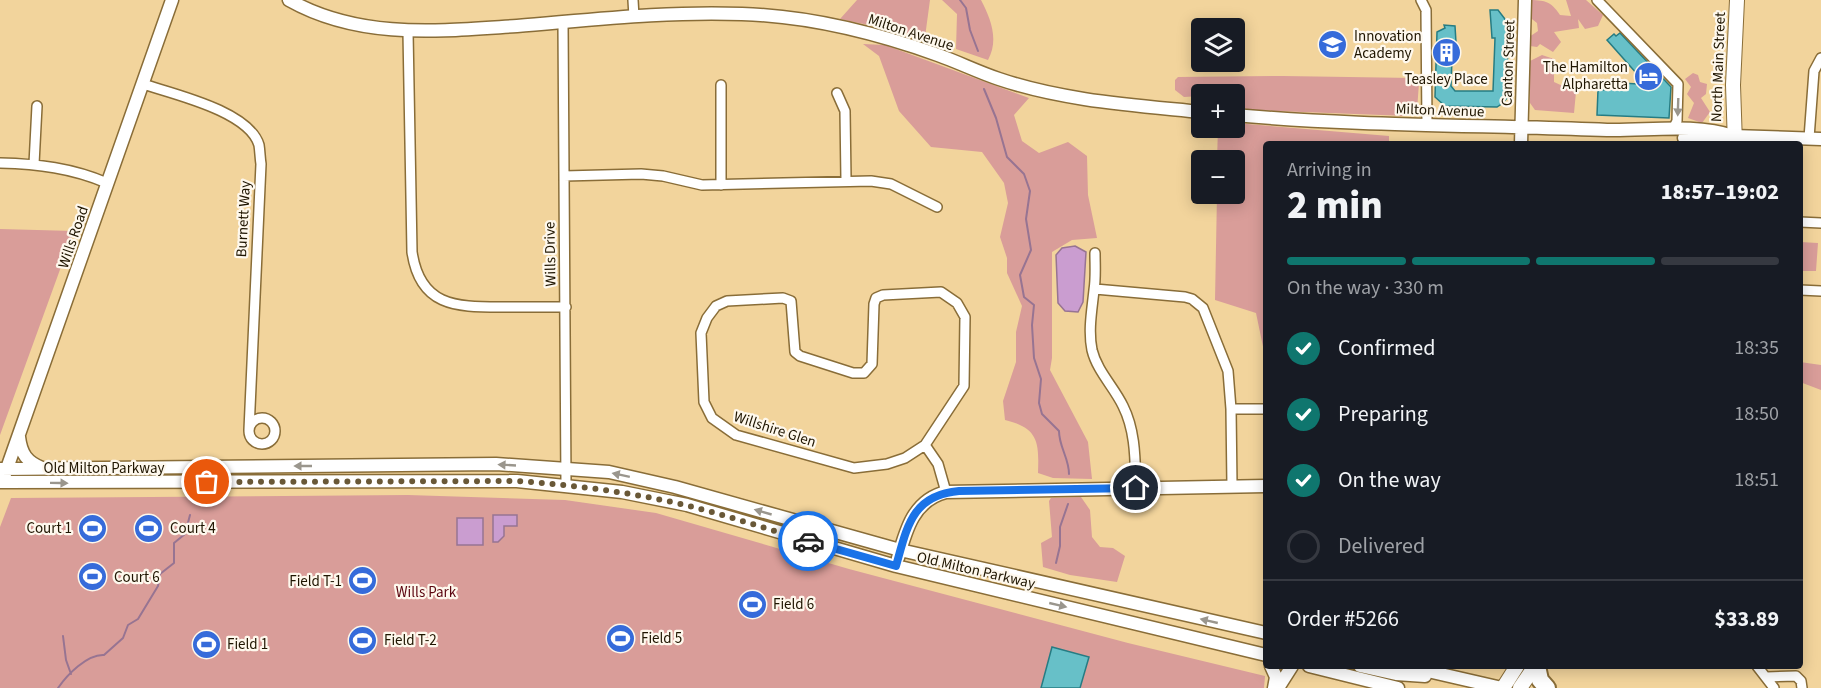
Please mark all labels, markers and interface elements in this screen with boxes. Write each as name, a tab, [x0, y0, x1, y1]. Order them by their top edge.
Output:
street label: Milton Avenue	[865, 9, 956, 56]
street label: North Main Street	[1706, 12, 1731, 122]
map controls	[1191, 18, 1245, 204]
button: layers	[1191, 18, 1245, 72]
street label: Canton Street	[1497, 20, 1520, 106]
place label: Innovation Academy	[1354, 26, 1422, 64]
school or university icon: Innovation Academy	[1317, 29, 1349, 61]
building icon: Teasley Place	[1430, 36, 1462, 68]
place label: The Hamilton Alpharetta	[1543, 57, 1628, 95]
hotel icon: The Hamilton Alpharetta	[1633, 60, 1665, 92]
place label: Teasley Place	[1404, 69, 1488, 90]
button: +	[1191, 84, 1245, 138]
street label: Milton Avenue	[1395, 98, 1485, 123]
one-way arrow	[1673, 98, 1682, 117]
button: −	[1191, 150, 1245, 204]
text: Arriving in	[1287, 156, 1372, 184]
text: 18:57–19:02	[1661, 176, 1779, 208]
text: 2 min	[1287, 178, 1383, 234]
street label: Burnett Way	[231, 180, 256, 258]
street label: Wills Road	[53, 203, 94, 271]
street label: Wills Drive	[539, 221, 562, 287]
text: On the way · 330 m	[1287, 274, 1444, 302]
icon: check	[1287, 332, 1320, 365]
text: Confirmed	[1338, 332, 1435, 364]
text: 18:35	[1734, 334, 1779, 362]
icon: check	[1287, 398, 1320, 431]
text: Preparing	[1338, 398, 1428, 430]
text: 18:50	[1734, 400, 1779, 428]
street label: Willshire Glen	[731, 406, 819, 453]
pin	[181, 456, 232, 507]
street label: Old Milton Parkway	[44, 458, 164, 479]
one-way arrow	[498, 460, 517, 470]
one-way arrow	[293, 461, 312, 470]
pin	[1110, 462, 1161, 513]
icon: check	[1287, 464, 1320, 497]
text: On the way	[1338, 464, 1441, 496]
icon: bag	[190, 465, 223, 498]
text: 18:51	[1734, 466, 1779, 494]
one-way arrow	[611, 470, 630, 479]
icon: home	[1119, 471, 1152, 504]
one-way arrow	[49, 478, 68, 488]
one-way arrow	[754, 506, 772, 516]
courier	[778, 511, 838, 571]
sports icon: Court 1	[77, 512, 109, 544]
sports icon: Court 4	[133, 512, 165, 544]
place label: Court 1	[26, 518, 72, 539]
place label: Court 4	[170, 518, 216, 539]
icon: car	[792, 525, 825, 558]
text: Delivered	[1338, 530, 1425, 562]
street label: Old Milton Parkway	[915, 547, 1037, 594]
sports icon: Court 6	[77, 561, 109, 593]
sports icon: Field T-1	[347, 565, 379, 597]
place label: Court 6	[114, 567, 160, 588]
place label: Field T-1	[289, 571, 342, 592]
park label: Wills Park	[396, 582, 457, 603]
sports icon: Field 6	[736, 588, 768, 620]
place label: Field 6	[773, 594, 814, 615]
one-way arrow	[1048, 600, 1067, 610]
text: Order #5266	[1287, 603, 1399, 635]
text: $33.89	[1714, 603, 1779, 635]
one-way arrow	[1200, 616, 1218, 626]
sports icon: Field 5	[604, 622, 636, 654]
sports icon: Field T-2	[347, 624, 379, 656]
sports icon: Field 1	[190, 628, 222, 660]
place label: Field 5	[641, 628, 682, 649]
place label: Field T-2	[384, 630, 437, 651]
place label: Field 1	[227, 634, 268, 655]

